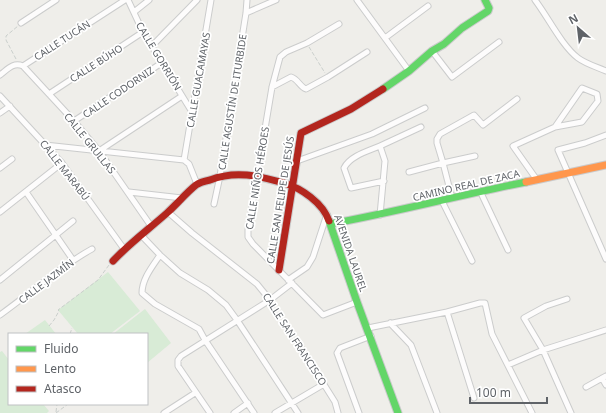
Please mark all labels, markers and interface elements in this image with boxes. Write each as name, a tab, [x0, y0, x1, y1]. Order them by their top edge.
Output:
north arrow	[558, 8, 598, 48]
text: N	[566, 10, 581, 27]
street label: CALLE TUCÁN	[31, 17, 93, 63]
street label: CALLE GORRIÓN	[133, 19, 185, 93]
street label: CALLE GUACAMAYAS	[183, 31, 213, 129]
street label: CALLE AGUSTÍN DE ITURBIDE	[214, 33, 250, 171]
street label: CALLE BÚHO	[67, 41, 125, 85]
street label: CALLE CODORNIZ	[80, 63, 157, 121]
street label: CALLE GRULLAS	[61, 110, 119, 177]
street label: CALLE NIÑOS HÉROES	[242, 125, 272, 230]
street label: CALLE SAN FELIPE DE JESÚS	[263, 135, 297, 265]
street label: CALLE MARABÚ	[37, 137, 93, 203]
street label: CAMINO REAL DE ZACA	[411, 166, 521, 204]
street label: AVENIDA LAUREL	[331, 213, 371, 293]
street label: CALLE JAZMÍN	[15, 255, 77, 307]
street label: CALLE SAN FRANCISCO	[260, 290, 330, 388]
legend	[8, 333, 148, 405]
text: Fluido	[44, 340, 78, 357]
text: Lento	[44, 360, 76, 377]
scale bar	[470, 379, 547, 405]
text: Atasco	[44, 380, 82, 397]
text: 100 m	[476, 384, 511, 401]

